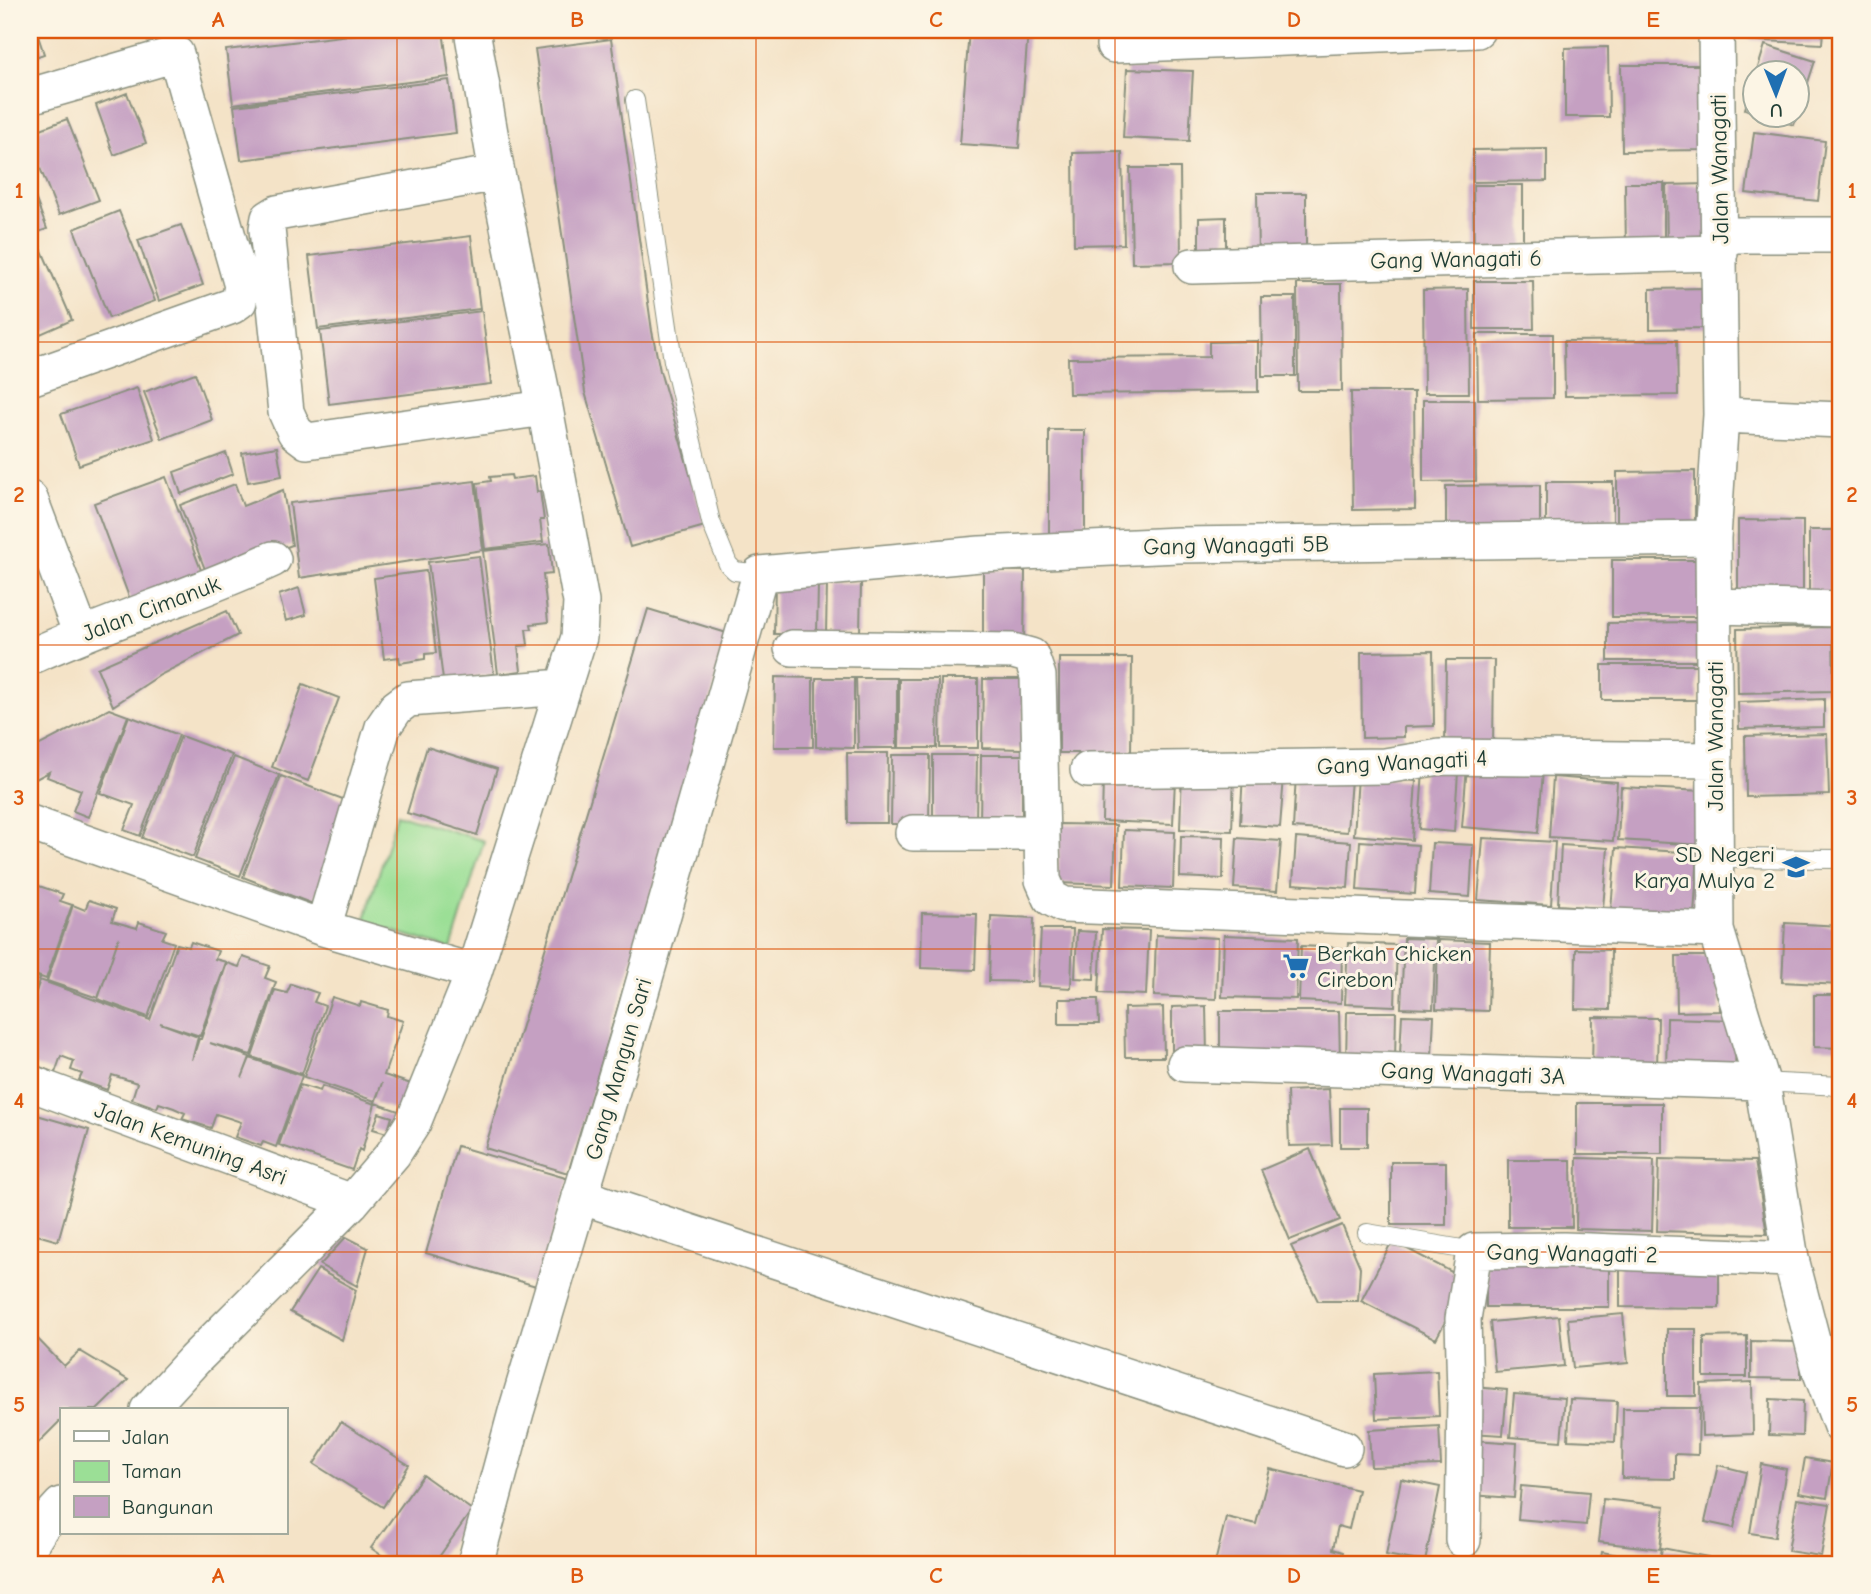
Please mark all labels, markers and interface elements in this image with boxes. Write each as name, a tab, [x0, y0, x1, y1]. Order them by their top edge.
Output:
text: A	[212, 6, 225, 33]
text: B	[570, 6, 584, 33]
text: C	[929, 6, 943, 33]
text: D	[1287, 6, 1301, 33]
text: E	[1646, 6, 1660, 33]
north arrow	[1742, 60, 1812, 130]
street label: Jalan Wanagati	[1705, 94, 1734, 244]
text: U	[1770, 99, 1783, 121]
text: 1	[14, 177, 24, 204]
text: 1	[1847, 177, 1857, 204]
street label: Gang Wanagati 6	[1370, 245, 1542, 274]
text: 2	[13, 481, 25, 508]
text: 2	[1846, 481, 1858, 508]
street label: Gang Wanagati 5B	[1143, 530, 1329, 561]
street label: Jalan Cimanuk	[78, 570, 224, 647]
street label: Jalan Wanagati	[1702, 661, 1729, 811]
street label: Gang Wanagati 4	[1316, 745, 1488, 780]
text: 3	[13, 784, 25, 811]
text: 3	[1846, 784, 1858, 811]
place label: SD Negeri Karya Mulya 2	[1634, 841, 1775, 894]
school or university icon: SD Negeri Karya Mulya 2	[1781, 852, 1811, 882]
place label: Berkah Chicken Cirebon	[1317, 940, 1472, 993]
supermarket icon: Berkah Chicken Cirebon	[1281, 951, 1311, 981]
street label: Gang Mangun Sari	[580, 975, 657, 1163]
street label: Gang Wanagati 3A	[1380, 1057, 1566, 1090]
text: 4	[14, 1087, 25, 1114]
text: 4	[1847, 1087, 1858, 1114]
street label: Jalan Kemuning Asri	[91, 1096, 291, 1191]
street label: Gang Wanagati 2	[1486, 1239, 1658, 1268]
text: 5	[13, 1391, 25, 1418]
text: 5	[1846, 1391, 1858, 1418]
legend	[60, 1408, 287, 1534]
text: Jalan	[122, 1425, 169, 1449]
text: Taman	[122, 1459, 182, 1483]
text: Bangunan	[122, 1495, 213, 1519]
text: A	[212, 1562, 225, 1589]
text: B	[570, 1562, 584, 1589]
text: C	[929, 1562, 943, 1589]
text: D	[1287, 1562, 1301, 1589]
text: E	[1646, 1562, 1660, 1589]

